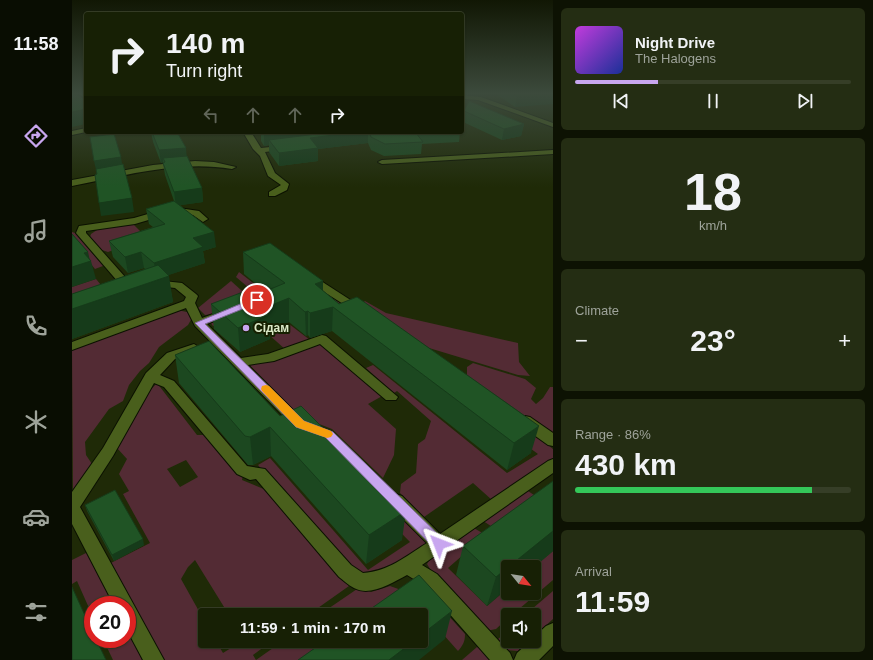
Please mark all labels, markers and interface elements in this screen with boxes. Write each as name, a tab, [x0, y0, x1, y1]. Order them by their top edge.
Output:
icon: right	[100, 28, 152, 80]
text: 140 m	[166, 28, 245, 59]
text: 11:58	[13, 34, 59, 54]
text: Night Drive	[635, 34, 715, 51]
text: The Halogens	[635, 51, 716, 66]
text: Turn right	[166, 61, 242, 81]
icon: previous	[610, 90, 632, 112]
icon: pause	[702, 90, 724, 112]
icon: next	[794, 90, 816, 112]
icon: left	[200, 104, 222, 126]
icon: ahead	[242, 104, 264, 126]
icon: ahead	[284, 104, 306, 126]
icon: right	[326, 104, 348, 126]
icon: directions	[22, 122, 50, 150]
text: 18	[684, 163, 742, 221]
icon: music	[22, 217, 50, 245]
text: km/h	[699, 218, 727, 233]
pin	[240, 283, 274, 317]
icon: arrive	[246, 289, 268, 311]
text: Climate	[575, 303, 619, 318]
icon: phone	[22, 312, 50, 340]
place label: Сідам	[254, 321, 289, 335]
marker: Сідам	[241, 323, 251, 333]
text: 23°	[690, 324, 736, 357]
text: −	[575, 328, 588, 353]
text: +	[838, 328, 851, 353]
icon: climate	[22, 408, 50, 436]
text: Range · 86%	[575, 427, 651, 442]
text: 430 km	[575, 448, 677, 481]
icon: car	[22, 503, 50, 531]
position arrow	[418, 523, 460, 565]
north arrow	[501, 560, 541, 600]
map controls	[501, 560, 541, 648]
text: Arrival	[575, 564, 612, 579]
text: 11:59	[575, 585, 650, 618]
speed limit sign: 20	[84, 596, 136, 648]
icon: filters	[22, 598, 50, 626]
button: sound	[501, 608, 541, 648]
text: 11:59 · 1 min · 170 m	[240, 619, 386, 636]

